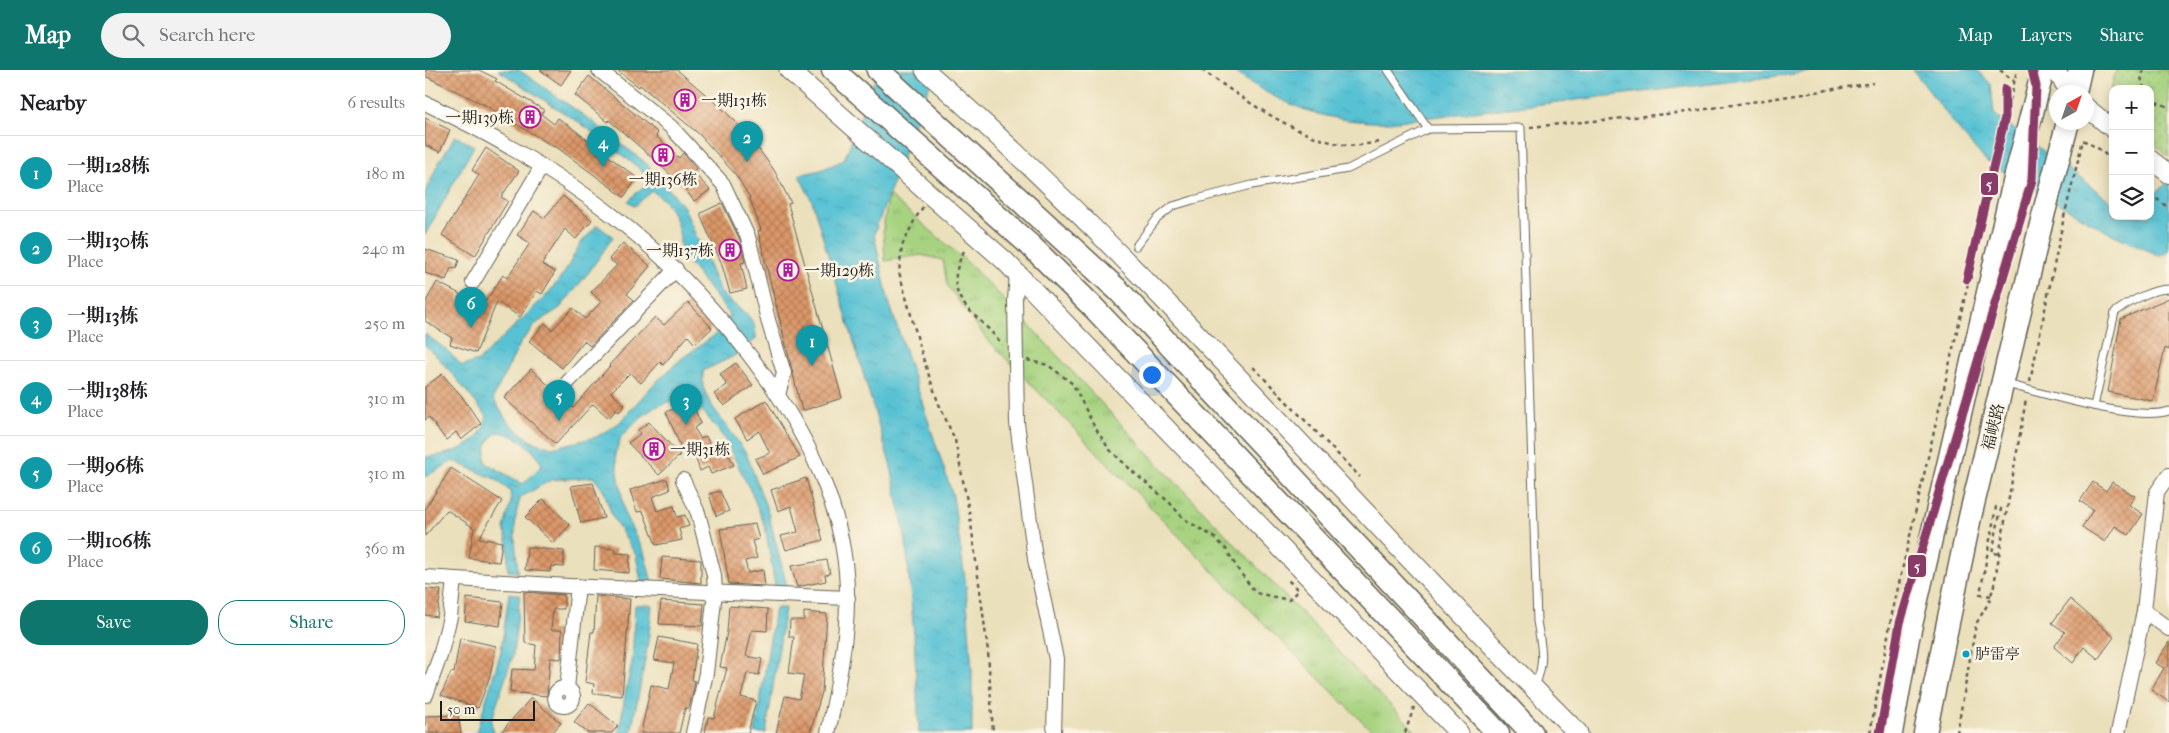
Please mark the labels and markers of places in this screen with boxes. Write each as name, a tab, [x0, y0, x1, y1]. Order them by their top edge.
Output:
building icon: 一期131栋	[673, 88, 697, 112]
place label: 一期131栋	[701, 91, 767, 110]
building icon: 一期139栋	[518, 105, 542, 129]
place label: 一期139栋	[445, 108, 514, 127]
pin: 2	[731, 121, 763, 162]
pin: 4	[587, 126, 619, 167]
building icon: 一期136栋	[651, 143, 675, 167]
place label: 一期136栋	[629, 170, 697, 189]
building icon: 一期137栋	[718, 238, 742, 262]
place label: 一期137栋	[646, 241, 714, 260]
building icon: 一期129栋	[776, 258, 800, 282]
place label: 一期129栋	[804, 261, 874, 280]
pin: 6	[455, 287, 487, 328]
pin: 1	[796, 325, 828, 366]
pin: 5	[543, 380, 575, 421]
pin: 3	[670, 384, 702, 425]
building icon: 一期31栋	[642, 437, 666, 461]
place label: 一期31栋	[670, 440, 730, 459]
place label: 胪雷亭	[1975, 645, 2020, 663]
marker: 胪雷亭	[1961, 649, 1971, 659]

